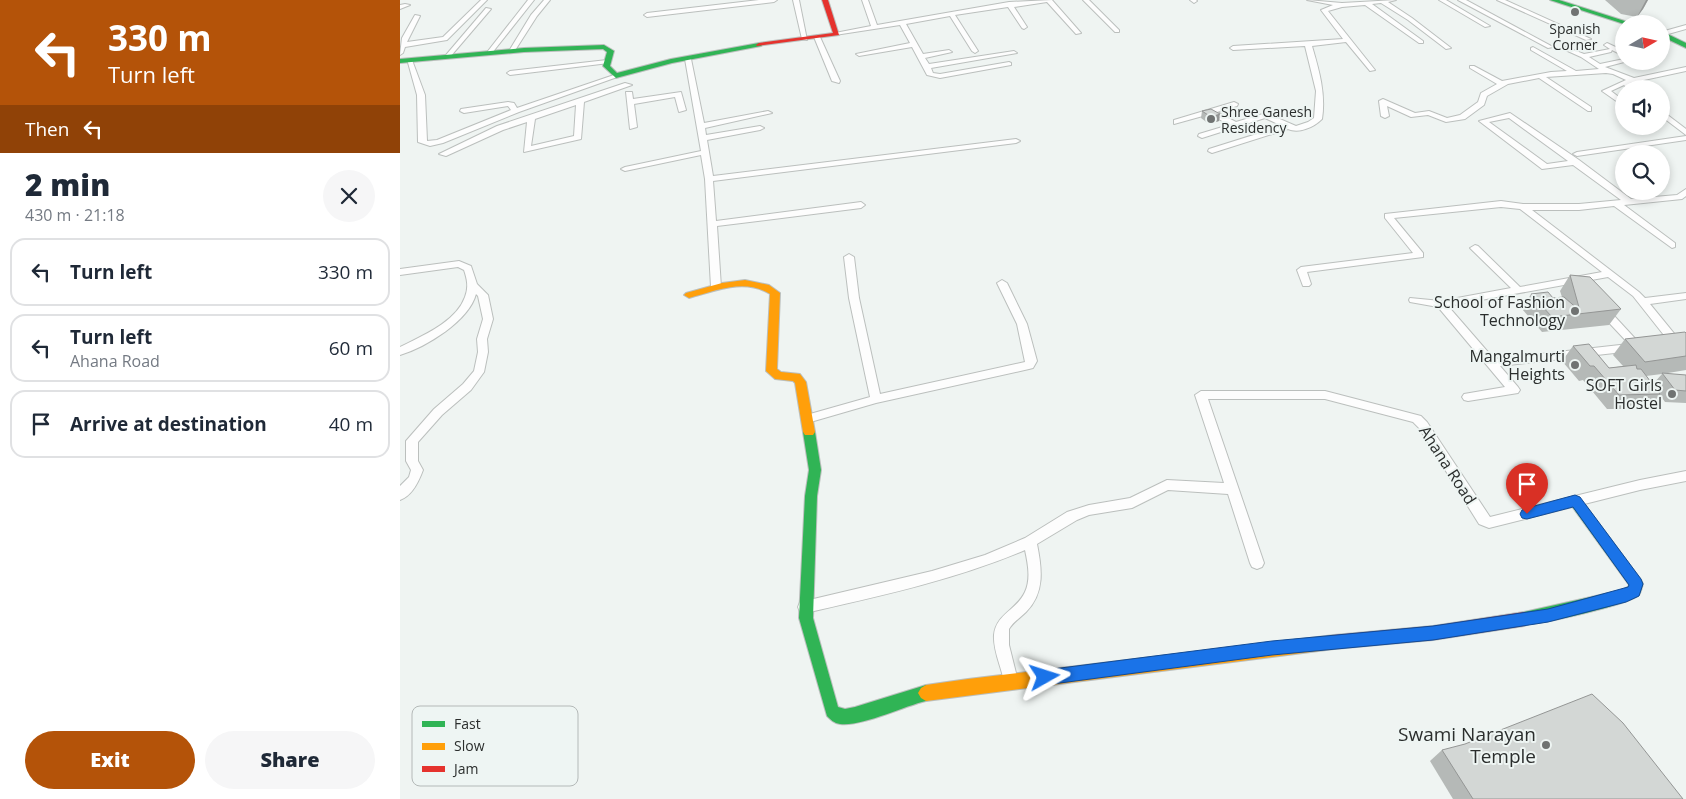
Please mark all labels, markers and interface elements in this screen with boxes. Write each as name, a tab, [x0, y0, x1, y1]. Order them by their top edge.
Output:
marker: Spanish Corner	[1569, 6, 1581, 18]
text: 330 m	[108, 14, 212, 61]
north arrow	[1615, 15, 1670, 70]
map controls	[1615, 15, 1670, 200]
place label: Spanish Corner	[1549, 19, 1601, 54]
icon: left	[25, 20, 90, 85]
text: Turn left	[108, 59, 195, 89]
button: sound	[1615, 80, 1670, 135]
place label: Shree Ganesh Residency	[1221, 102, 1312, 137]
marker: Shree Ganesh Residency	[1205, 113, 1217, 125]
icon: left	[79, 115, 107, 143]
text: Then	[25, 116, 69, 142]
button: search	[1615, 145, 1670, 200]
text: 2 min	[25, 164, 110, 205]
button: close	[323, 170, 375, 222]
text: 430 m · 21:18	[25, 204, 125, 226]
icon: left	[27, 258, 55, 286]
text: Turn left	[70, 259, 152, 285]
text: 330 m	[318, 259, 373, 285]
place label: School of Fashion Technology	[1434, 291, 1566, 331]
marker: School of Fashion Technology	[1569, 305, 1581, 317]
text: Turn left	[70, 324, 152, 350]
icon: left	[27, 334, 55, 362]
text: 60 m	[329, 335, 373, 361]
place label: Mangalmurti Heights	[1469, 345, 1565, 385]
text: Ahana Road	[70, 350, 160, 372]
marker: Mangalmurti Heights	[1569, 359, 1581, 371]
place label: SOFT Girls Hostel	[1586, 374, 1662, 414]
marker: SOFT Girls Hostel	[1666, 388, 1678, 400]
icon: arrive	[27, 410, 55, 438]
text: Arrive at destination	[70, 411, 267, 437]
text: 40 m	[329, 411, 373, 437]
street label: Ahana Road	[1414, 421, 1482, 509]
pin	[1506, 463, 1548, 514]
icon: arrive	[1513, 470, 1541, 498]
position arrow	[1018, 650, 1070, 702]
legend	[412, 706, 578, 786]
text: Fast	[454, 714, 481, 733]
place label: Swami Narayan Temple	[1398, 721, 1536, 769]
button: Exit	[25, 731, 195, 789]
button: Share	[205, 731, 375, 789]
text: Slow	[454, 736, 485, 755]
marker: Swami Narayan Temple	[1540, 739, 1552, 751]
text: Jam	[452, 759, 479, 778]

